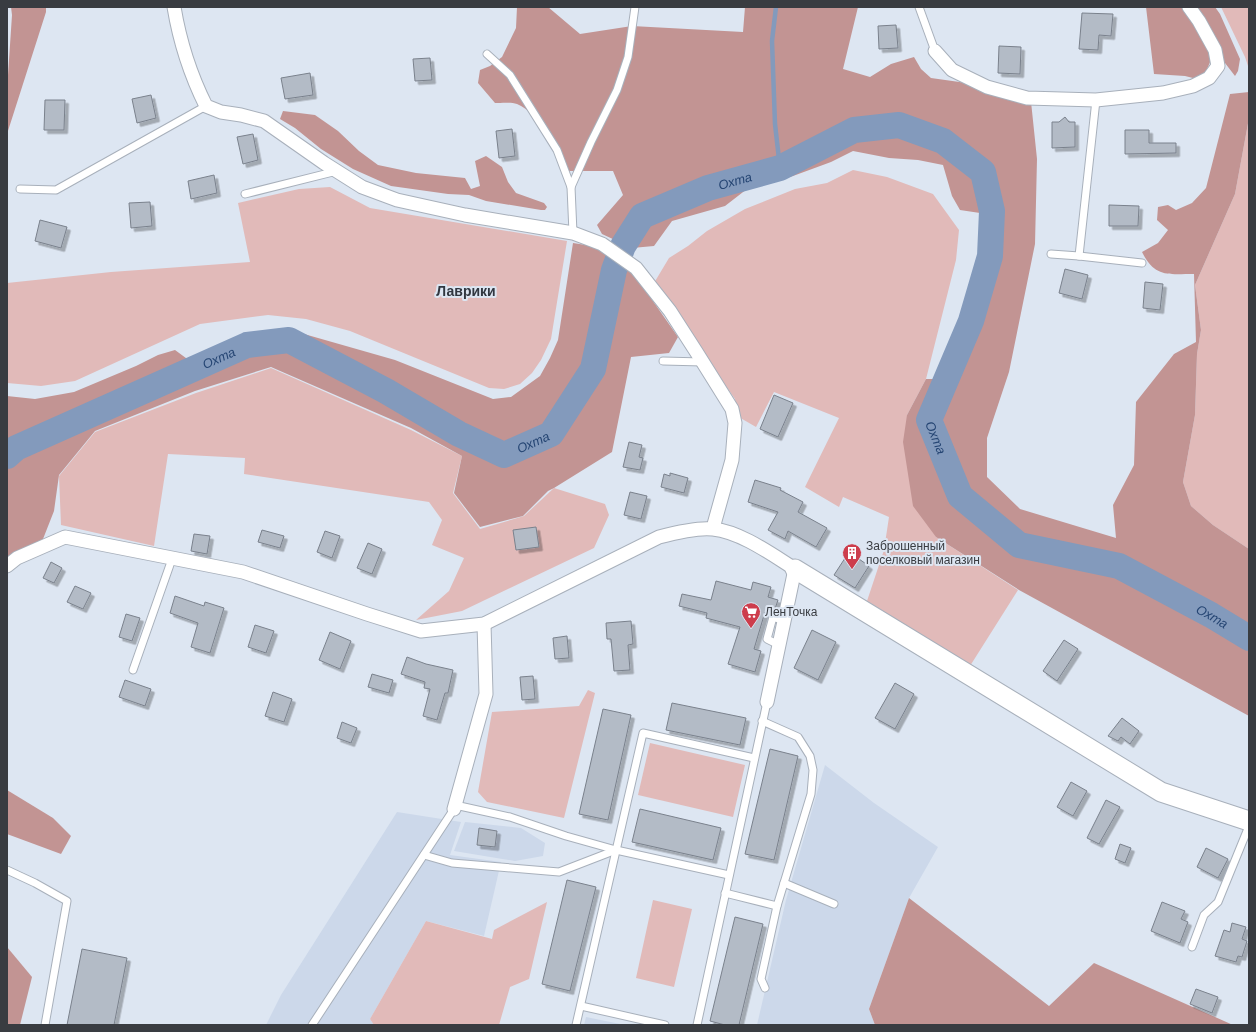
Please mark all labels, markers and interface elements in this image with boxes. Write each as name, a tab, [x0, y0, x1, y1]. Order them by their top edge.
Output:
water label: Охта	[716, 168, 754, 194]
district label: Лаврики	[436, 282, 496, 300]
water label: Охта	[200, 343, 238, 373]
water label: Охта	[921, 419, 950, 457]
water label: Охта	[514, 428, 552, 457]
place label: Заброшенный поселковый магазин	[866, 538, 980, 568]
building icon: Заброшенный поселковый магазин	[841, 542, 863, 570]
supermarket icon: ЛенТочка	[740, 601, 762, 629]
water label: Охта	[1193, 601, 1231, 632]
place label: ЛенТочка	[765, 604, 818, 620]

